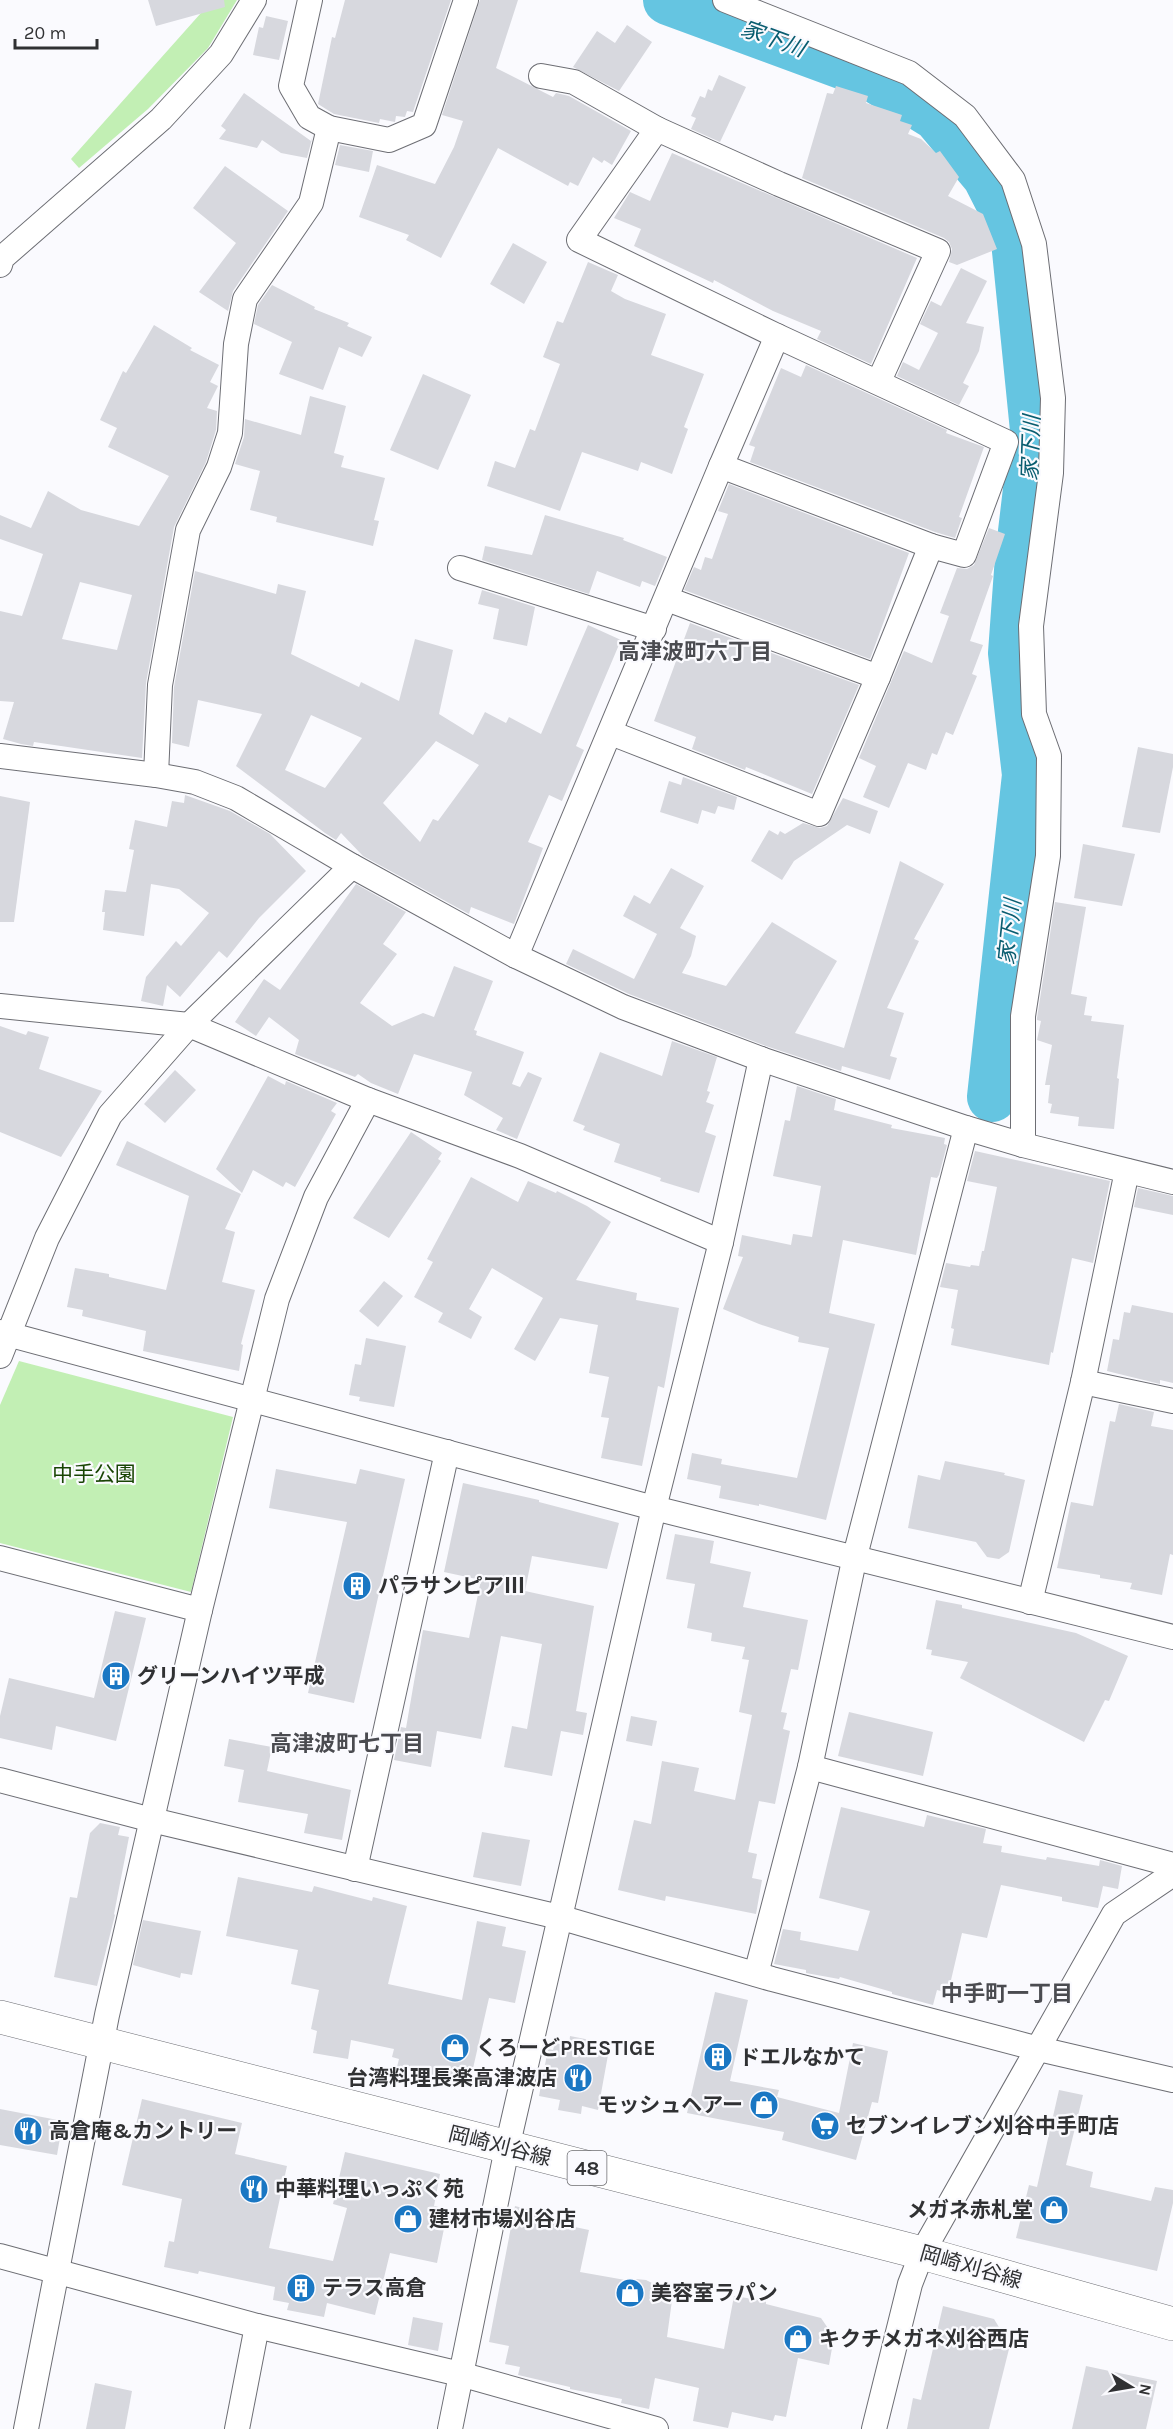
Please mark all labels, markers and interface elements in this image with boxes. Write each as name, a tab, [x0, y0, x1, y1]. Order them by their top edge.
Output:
scale bar	[15, 12, 98, 50]
water label: 家下川	[738, 15, 810, 63]
text: 20 m	[24, 22, 66, 44]
water label: 家下川	[1017, 413, 1045, 481]
district label: 高津波町六丁目	[618, 639, 772, 665]
water label: 家下川	[994, 896, 1027, 966]
park label: 中手公園	[52, 1462, 136, 1486]
building icon: パラサンピアⅢ	[341, 1570, 373, 1602]
place label: パラサンピアⅢ	[378, 1574, 525, 1598]
building icon: グリーンハイツ平成	[100, 1660, 132, 1692]
place label: グリーンハイツ平成	[137, 1664, 325, 1688]
district label: 高津波町七丁目	[270, 1731, 424, 1757]
district label: 中手町一丁目	[941, 1981, 1073, 2007]
shop icon: くろーどPRESTIGE	[439, 2032, 471, 2064]
place label: くろーどPRESTIGE	[476, 2036, 656, 2060]
building icon: ドエルなかて	[702, 2041, 734, 2073]
place label: ドエルなかて	[739, 2045, 865, 2069]
restaurant icon: 台湾料理長楽高津波店	[562, 2062, 594, 2094]
place label: 台湾料理長楽高津波店	[347, 2066, 557, 2090]
shop icon: モッシュヘアー	[748, 2089, 780, 2121]
place label: モッシュヘアー	[597, 2093, 743, 2117]
supermarket icon: セブンイレブン刈谷中手町店	[809, 2110, 841, 2142]
place label: セブンイレブン刈谷中手町店	[846, 2114, 1119, 2138]
restaurant icon: 高倉庵&カントリー	[12, 2115, 44, 2147]
place label: 高倉庵&カントリー	[49, 2119, 237, 2143]
street label: 岡崎刈谷線	[446, 2122, 554, 2170]
road number: 48	[568, 2151, 606, 2185]
restaurant icon: 中華料理いっぷく苑	[238, 2173, 270, 2205]
place label: 中華料理いっぷく苑	[275, 2177, 464, 2201]
shop icon: メガネ赤札堂	[1038, 2194, 1070, 2226]
place label: メガネ赤札堂	[907, 2198, 1033, 2222]
shop icon: 建材市場刈谷店	[392, 2203, 424, 2235]
place label: 建材市場刈谷店	[429, 2207, 576, 2231]
street label: 岡崎刈谷線	[917, 2241, 1025, 2293]
building icon: テラス高倉	[285, 2272, 317, 2304]
place label: テラス高倉	[322, 2276, 427, 2300]
shop icon: 美容室ラパン	[614, 2277, 646, 2309]
place label: 美容室ラパン	[651, 2281, 778, 2305]
shop icon: キクチメガネ刈谷西店	[782, 2323, 814, 2355]
place label: キクチメガネ刈谷西店	[819, 2327, 1029, 2351]
north arrow	[1101, 2357, 1161, 2417]
text: N	[1135, 2382, 1156, 2397]

